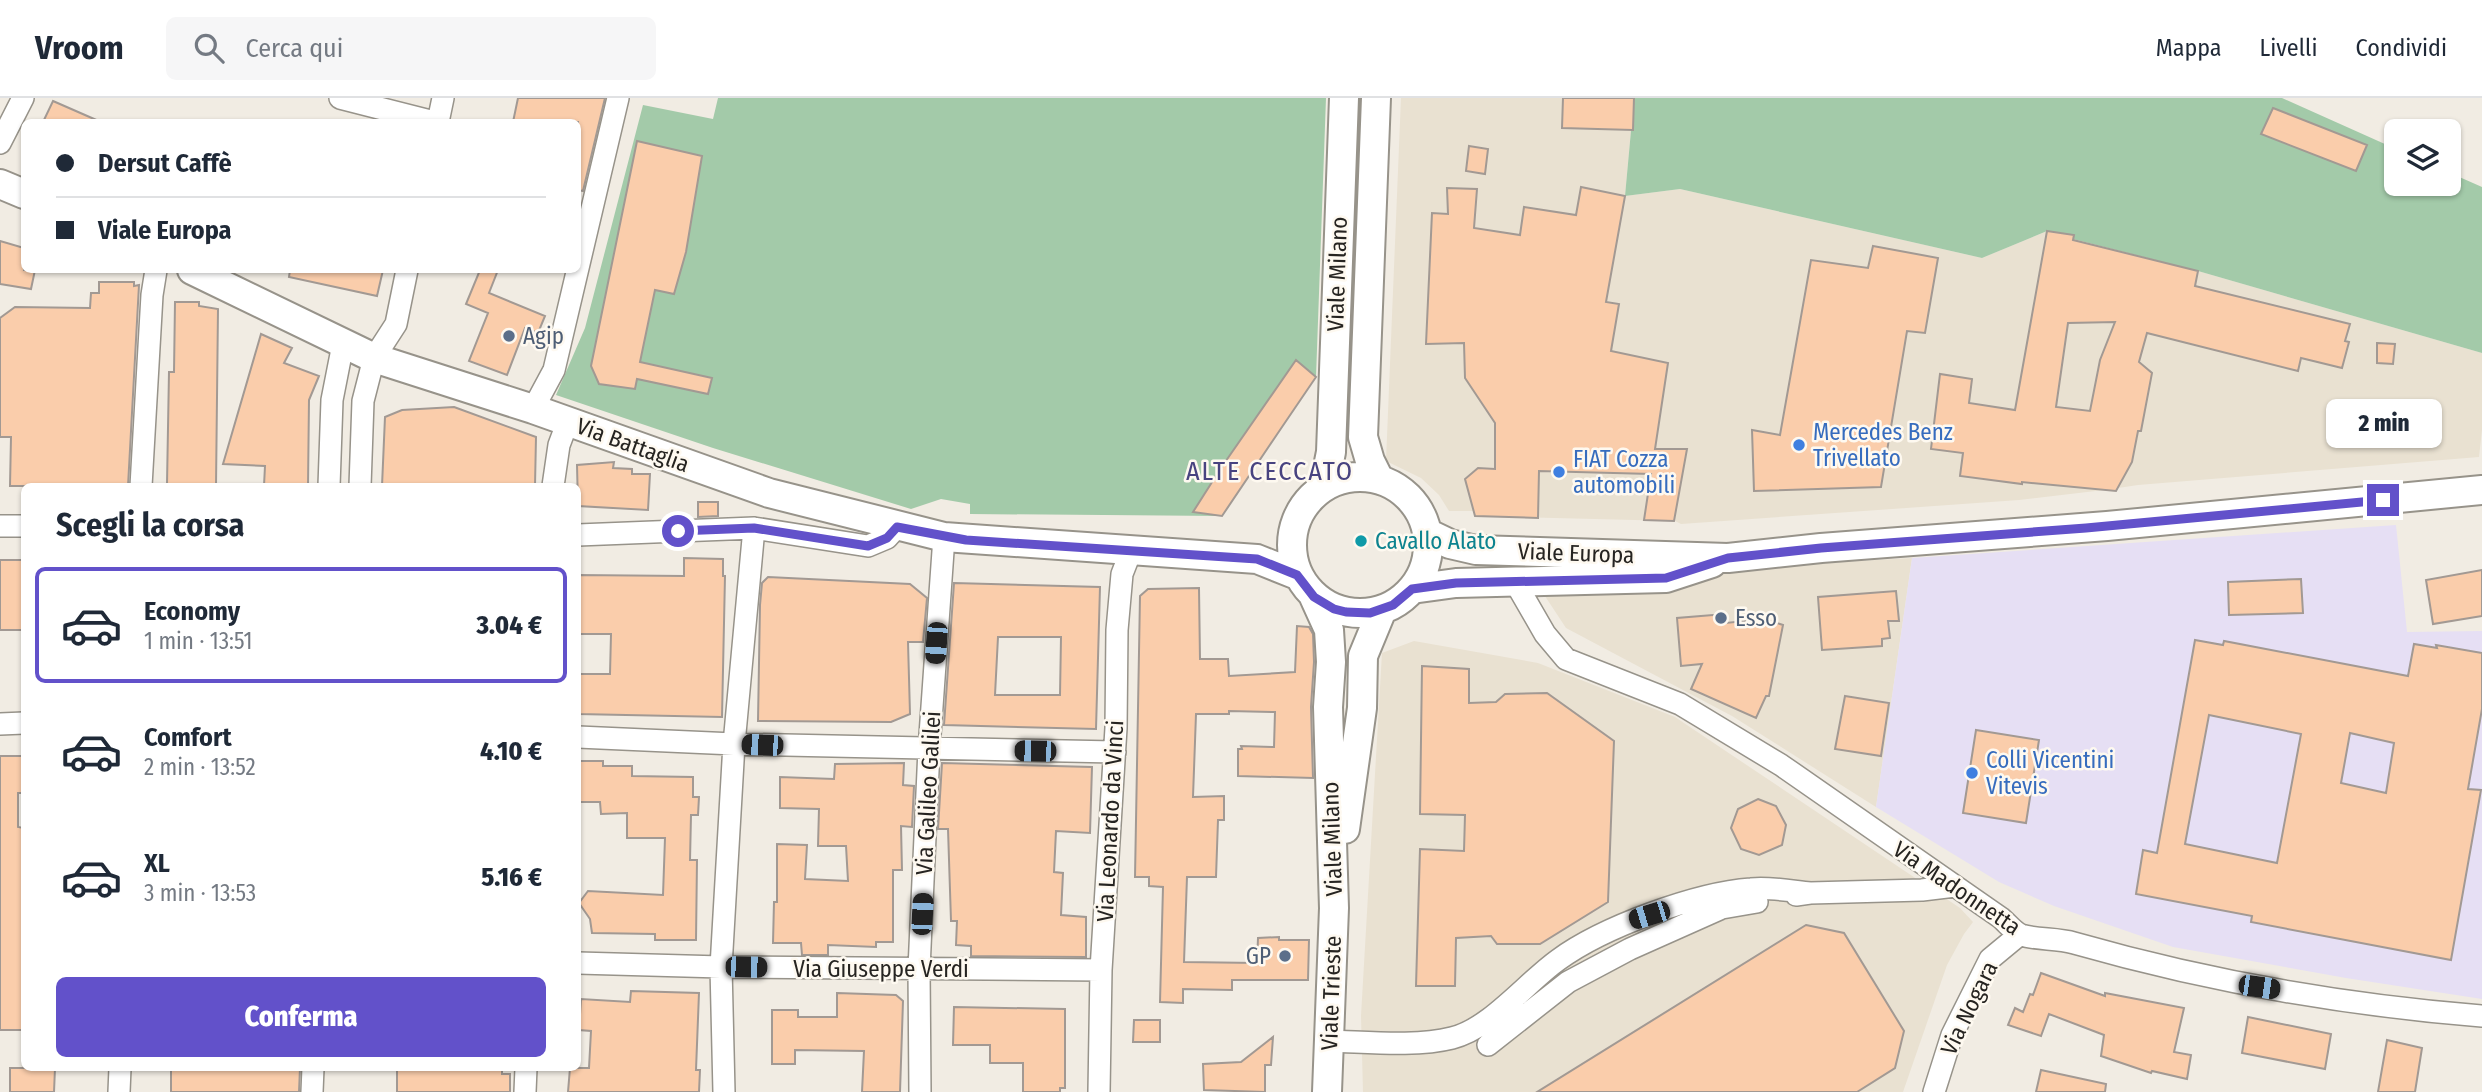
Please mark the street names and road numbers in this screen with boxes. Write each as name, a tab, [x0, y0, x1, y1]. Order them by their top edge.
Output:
street label: Viale Milano	[1321, 216, 1353, 332]
street label: Via Battaglia	[573, 412, 693, 478]
street label: Viale Europa	[1517, 537, 1635, 569]
street label: Via Galileo Galilei	[910, 710, 946, 876]
street label: Via Leonardo da Vinci	[1091, 719, 1129, 923]
street label: Viale Milano	[1316, 781, 1348, 897]
street label: Via Madonnetta	[1888, 835, 2026, 941]
street label: Viale Trieste	[1315, 935, 1347, 1051]
street label: Via Giuseppe Verdi	[793, 955, 969, 983]
street label: Via Nogara	[1934, 957, 2004, 1059]

